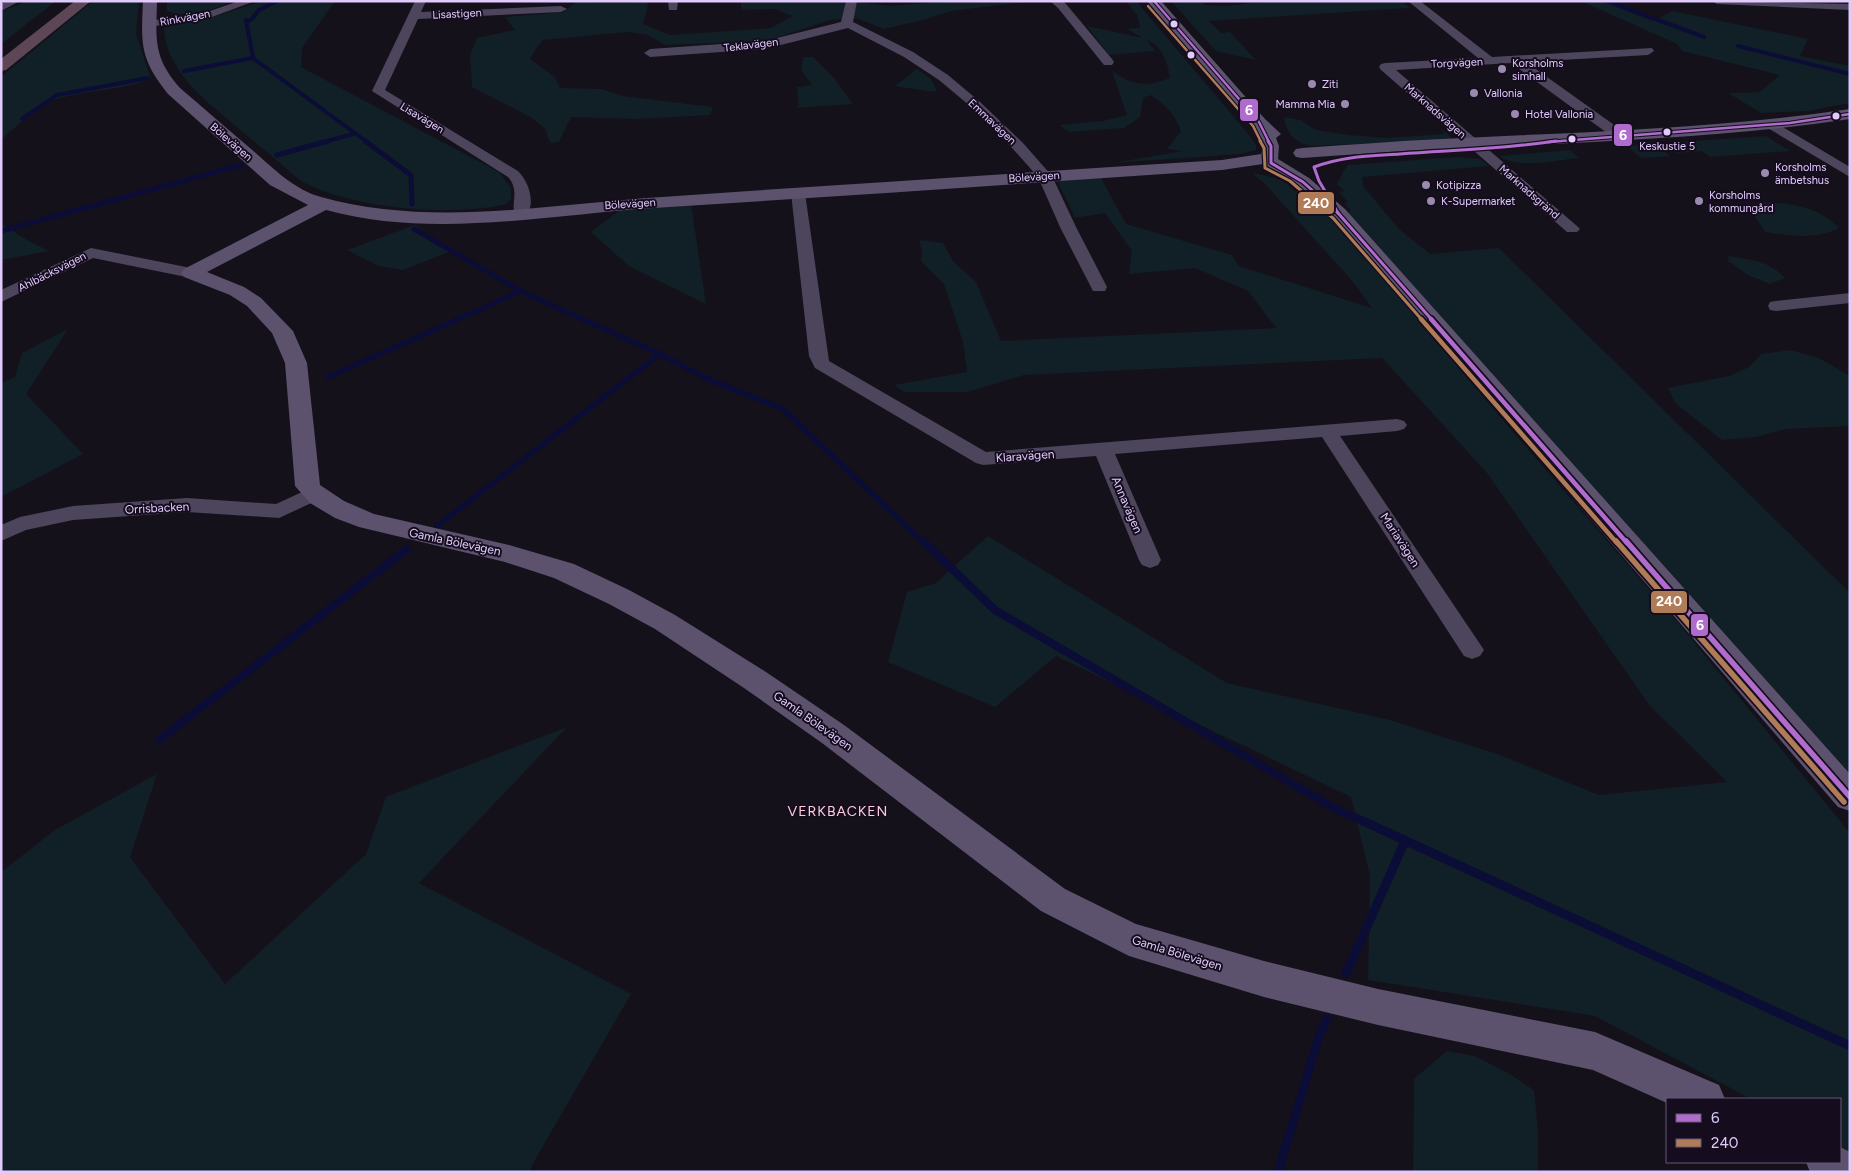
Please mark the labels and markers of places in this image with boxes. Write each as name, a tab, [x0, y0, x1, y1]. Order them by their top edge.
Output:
unlabelled marker	[1169, 19, 1179, 29]
unlabelled marker	[1186, 50, 1196, 60]
place label: Korsholms simhall	[1512, 57, 1563, 83]
marker: Korsholms simhall	[1496, 63, 1508, 75]
marker: Ziti	[1306, 78, 1318, 90]
place label: Ziti	[1322, 78, 1338, 91]
marker: Vallonia	[1468, 87, 1480, 99]
place label: Vallonia	[1484, 87, 1522, 100]
place label: Mamma Mia	[1276, 98, 1335, 111]
marker: Mamma Mia	[1339, 98, 1351, 110]
marker: Hotel Vallonia	[1509, 108, 1521, 120]
place label: Hotel Vallonia	[1525, 108, 1593, 121]
unlabelled marker	[1831, 111, 1841, 121]
marker: Keskustie 5	[1662, 127, 1672, 137]
unlabelled marker	[1567, 134, 1577, 144]
place label: Keskustie 5	[1639, 140, 1695, 153]
place label: Korsholms ämbetshus	[1775, 161, 1829, 187]
marker: Korsholms ämbetshus	[1759, 167, 1771, 179]
marker: Kotipizza	[1420, 179, 1432, 191]
place label: Kotipizza	[1436, 179, 1481, 192]
place label: Korsholms kommungård	[1709, 189, 1774, 215]
marker: K-Supermarket	[1425, 195, 1437, 207]
place label: K-Supermarket	[1441, 195, 1515, 208]
marker: Korsholms kommungård	[1693, 195, 1705, 207]

